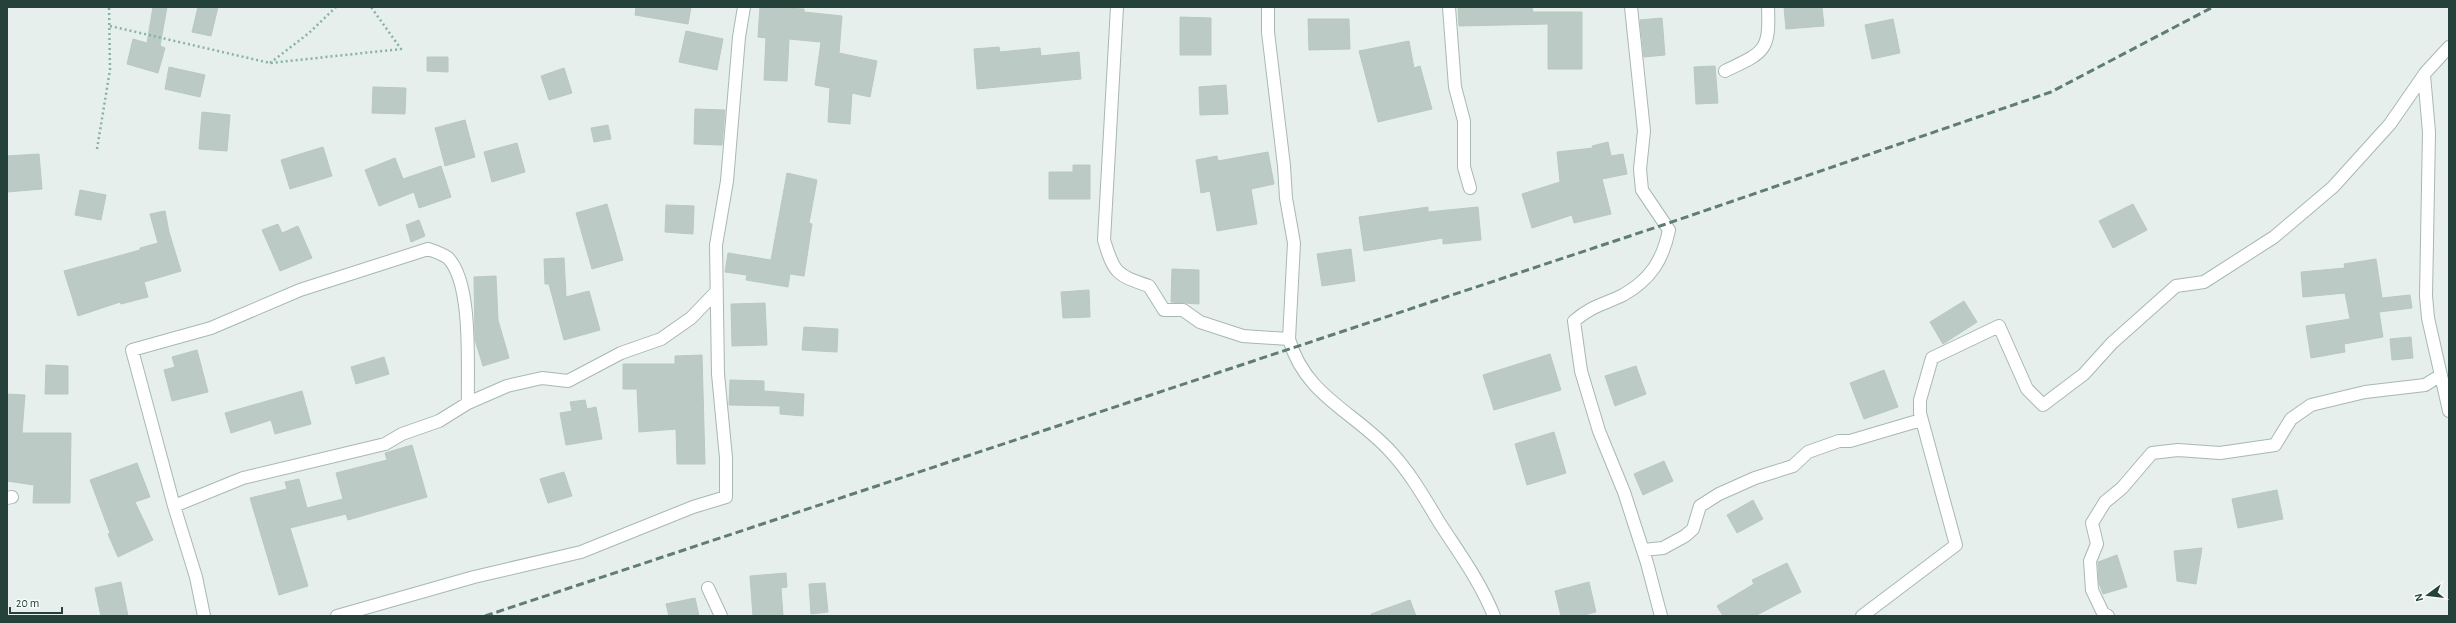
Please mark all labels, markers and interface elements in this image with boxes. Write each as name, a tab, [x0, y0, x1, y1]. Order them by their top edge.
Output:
north arrow	[2408, 575, 2448, 615]
scale bar	[10, 589, 62, 615]
text: N	[2413, 592, 2425, 603]
text: 20 m	[16, 597, 39, 609]

